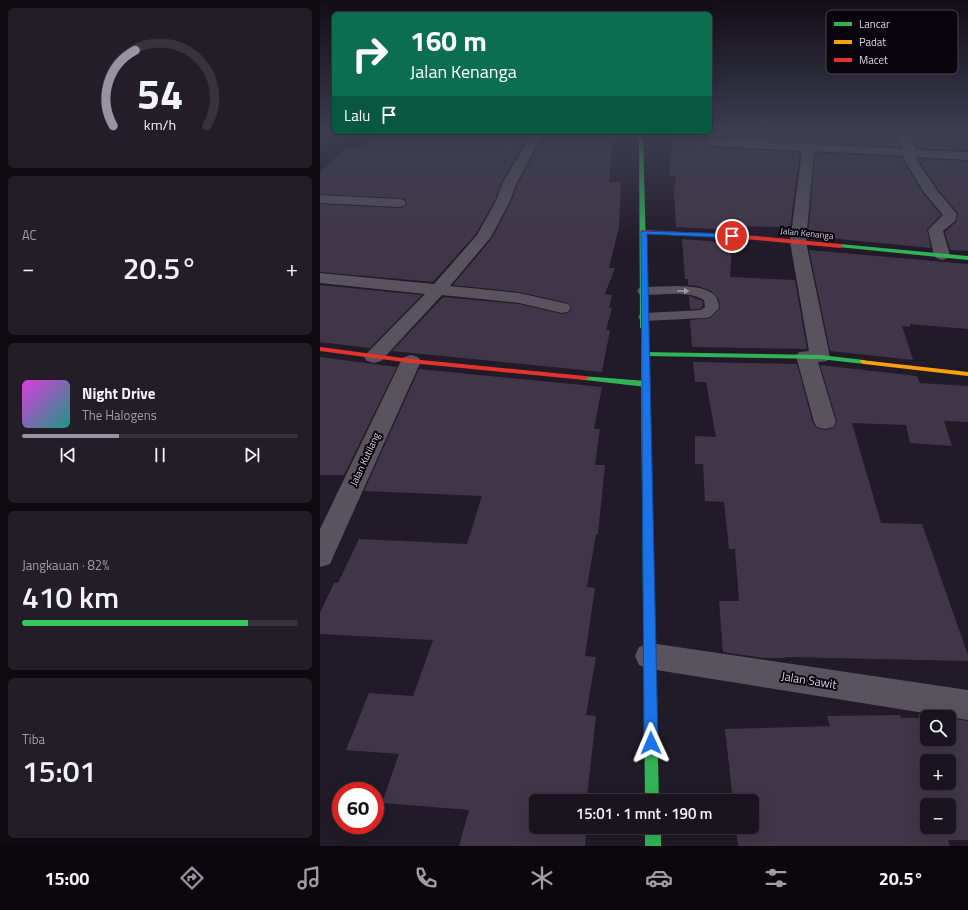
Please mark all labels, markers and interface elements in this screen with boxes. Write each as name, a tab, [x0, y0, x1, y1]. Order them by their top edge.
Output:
legend	[826, 10, 958, 74]
text: Lancar	[859, 16, 890, 32]
text: 160 m	[410, 19, 487, 62]
icon: right	[344, 28, 396, 80]
text: Padat	[859, 34, 886, 50]
text: Macet	[859, 52, 888, 68]
text: Jalan Kenanga	[410, 58, 517, 85]
text: 54	[137, 62, 183, 125]
text: Lalu	[344, 104, 370, 127]
icon: arrive	[378, 104, 400, 126]
text: km/h	[144, 113, 176, 135]
pin	[715, 219, 749, 253]
street label: Jalan Kenanga	[780, 224, 835, 242]
text: AC	[22, 225, 37, 245]
icon: arrive	[721, 225, 743, 247]
text: 20.5°	[123, 245, 197, 291]
text: −	[22, 251, 34, 285]
text: +	[286, 251, 298, 285]
one-way arrow	[677, 288, 690, 294]
text: Night Drive	[82, 382, 155, 405]
text: The Halogens	[82, 405, 157, 425]
street label: Jalan Kutilang	[346, 430, 384, 488]
icon: previous	[57, 444, 79, 466]
icon: pause	[149, 444, 171, 466]
icon: next	[241, 444, 263, 466]
text: Jangkauan · 82%	[22, 555, 109, 575]
text: 410 km	[22, 574, 119, 620]
street label: Jalan Sawit	[780, 666, 839, 694]
map controls	[920, 710, 956, 834]
button: search	[920, 710, 956, 746]
position arrow	[630, 722, 672, 764]
text: Tiba	[22, 729, 45, 749]
text: 15:01	[22, 748, 96, 794]
button: +	[920, 754, 956, 790]
speed limit sign: 60	[332, 782, 384, 834]
button: −	[920, 798, 956, 834]
text: 15:01 · 1 mnt · 190 m	[576, 802, 712, 825]
icon: directions	[178, 864, 206, 892]
icon: music	[295, 864, 323, 892]
icon: phone	[412, 864, 440, 892]
icon: climate	[528, 864, 556, 892]
icon: car	[645, 864, 673, 892]
icon: filters	[762, 864, 790, 892]
text: 15:00	[44, 865, 89, 892]
text: 20.5°	[879, 865, 924, 892]

